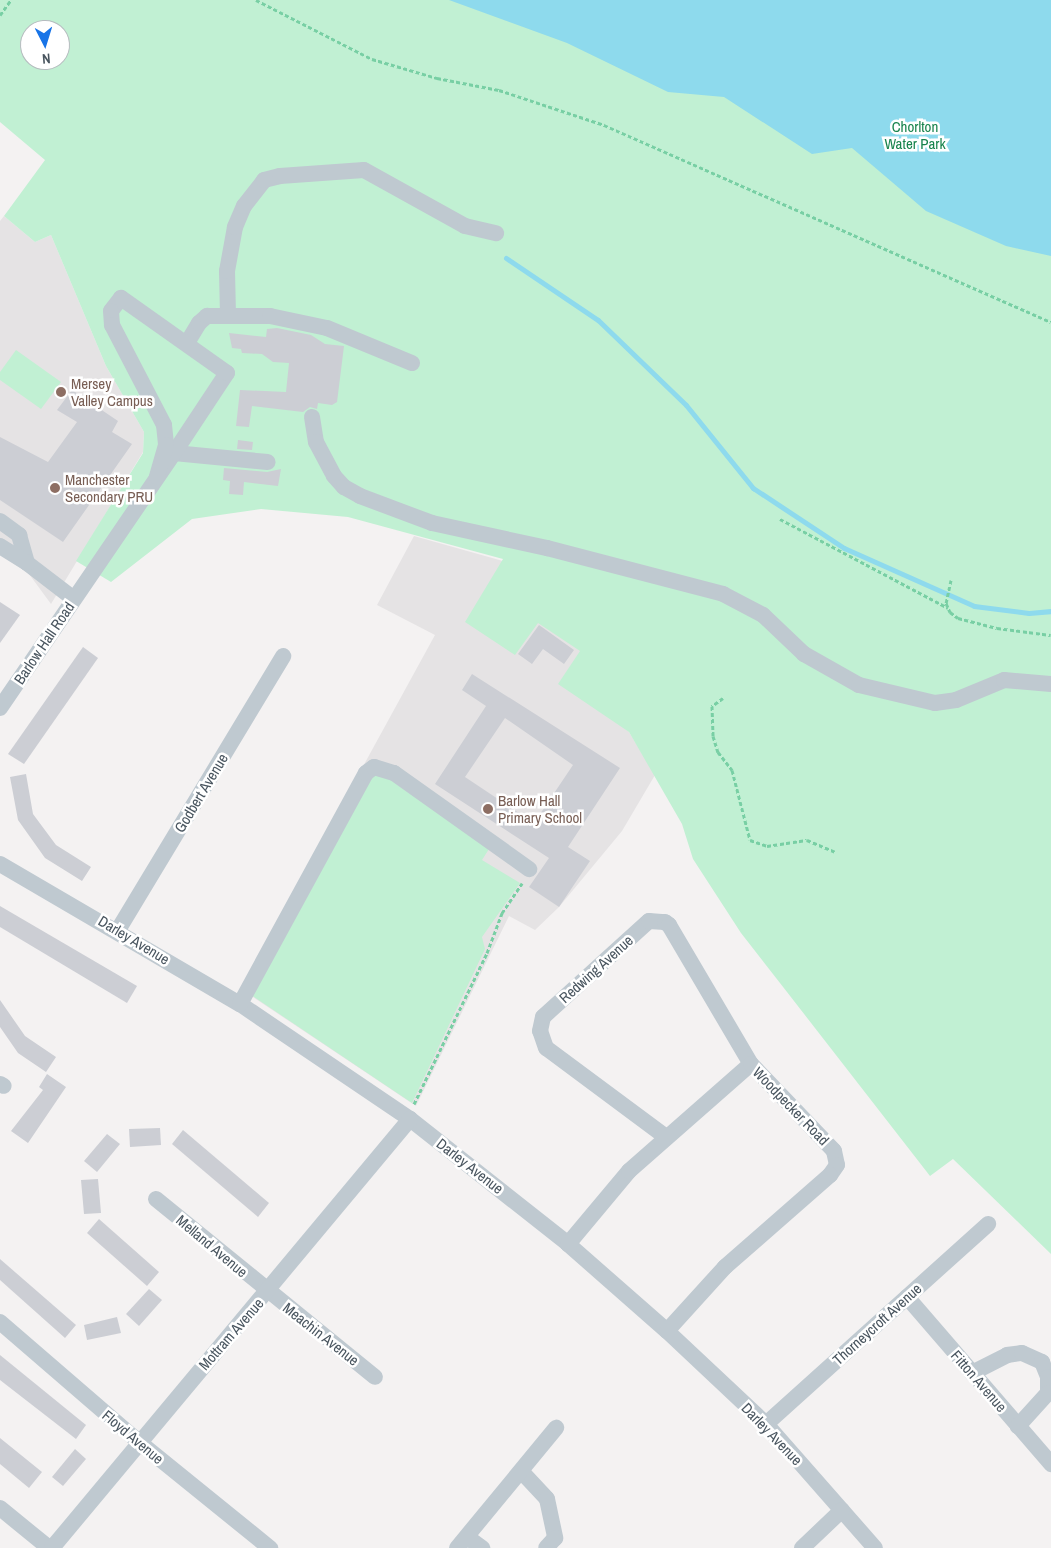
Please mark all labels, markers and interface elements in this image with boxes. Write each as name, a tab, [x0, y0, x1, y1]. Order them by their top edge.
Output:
north arrow	[20, 20, 70, 70]
text: N	[41, 50, 51, 68]
park label: Chorlton Water Park	[884, 117, 946, 152]
place label: Mersey Valley Campus	[71, 374, 153, 409]
marker: Mersey Valley Campus	[55, 386, 67, 398]
place label: Manchester Secondary PRU	[65, 470, 153, 505]
marker: Manchester Secondary PRU	[49, 482, 61, 494]
street label: Barlow Hall Road	[10, 599, 78, 687]
street label: Godbert Avenue	[170, 750, 232, 836]
place label: Barlow Hall Primary School	[498, 791, 582, 826]
marker: Barlow Hall Primary School	[482, 803, 494, 815]
street label: Darley Avenue	[95, 912, 173, 968]
street label: Redwing Avenue	[555, 931, 637, 1007]
street label: Woodpecker Road	[749, 1063, 833, 1149]
street label: Darley Avenue	[433, 1134, 507, 1198]
street label: Melland Avenue	[173, 1211, 251, 1281]
street label: Thorneycroft Avenue	[829, 1279, 925, 1369]
street label: Mottram Avenue	[195, 1294, 267, 1374]
street label: Meachin Avenue	[279, 1299, 363, 1369]
street label: Fitton Avenue	[947, 1346, 1011, 1416]
street label: Darley Avenue	[738, 1399, 806, 1469]
street label: Floyd Avenue	[98, 1406, 168, 1468]

